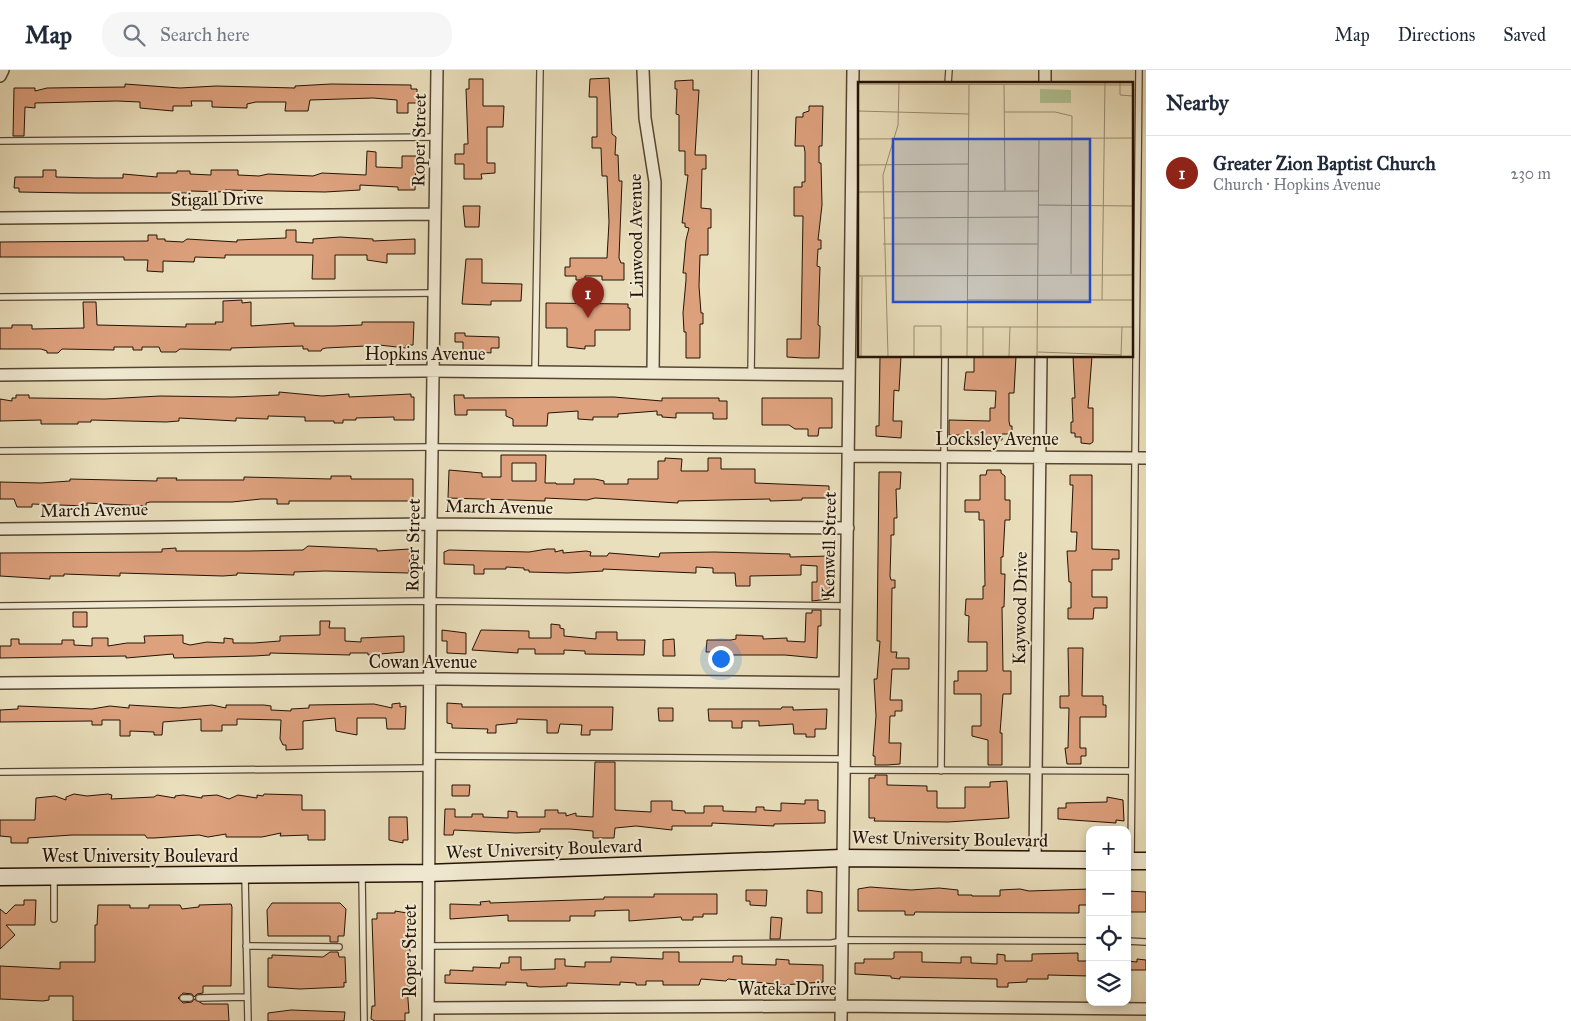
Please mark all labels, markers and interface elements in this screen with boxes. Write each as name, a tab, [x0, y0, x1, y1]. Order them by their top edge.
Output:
search box	[102, 12, 452, 57]
text: Map	[25, 20, 72, 50]
icon: search	[120, 21, 148, 49]
text: Search here	[160, 23, 250, 46]
text: Map	[1334, 24, 1370, 46]
text: Directions	[1398, 24, 1475, 46]
text: Saved	[1503, 24, 1546, 46]
inset map	[858, 82, 1134, 358]
text: Nearby	[1166, 90, 1229, 116]
street label: Roper Street	[407, 92, 431, 187]
text: Greater Zion Baptist Church	[1213, 152, 1436, 175]
text: 1	[1179, 164, 1185, 183]
text: 230 m	[1511, 164, 1551, 183]
street label: Linwood Avenue	[624, 173, 648, 299]
text: Church · Hopkins Avenue	[1213, 175, 1381, 194]
street label: Stigall Drive	[170, 187, 264, 212]
pin: 1	[572, 277, 604, 318]
street label: Hopkins Avenue	[365, 343, 485, 365]
street label: Locksley Avenue	[935, 428, 1059, 450]
street label: Kenwell Street	[817, 491, 841, 599]
street label: March Avenue	[445, 495, 553, 519]
street label: Roper Street	[401, 497, 425, 592]
street label: March Avenue	[40, 498, 148, 522]
street label: Kaywood Drive	[1008, 551, 1032, 665]
your location	[708, 646, 734, 672]
street label: Cowan Avenue	[369, 651, 477, 673]
street label: West University Boulevard	[852, 826, 1048, 852]
map controls	[1086, 826, 1131, 1006]
button: +	[1086, 826, 1131, 871]
street label: West University Boulevard	[445, 835, 643, 863]
street label: West University Boulevard	[42, 845, 238, 867]
button: −	[1086, 871, 1131, 916]
street label: Roper Street	[399, 904, 421, 998]
button: locate	[1086, 916, 1131, 961]
button: layers	[1086, 961, 1131, 1006]
street label: Wateka Drive	[737, 978, 837, 1000]

